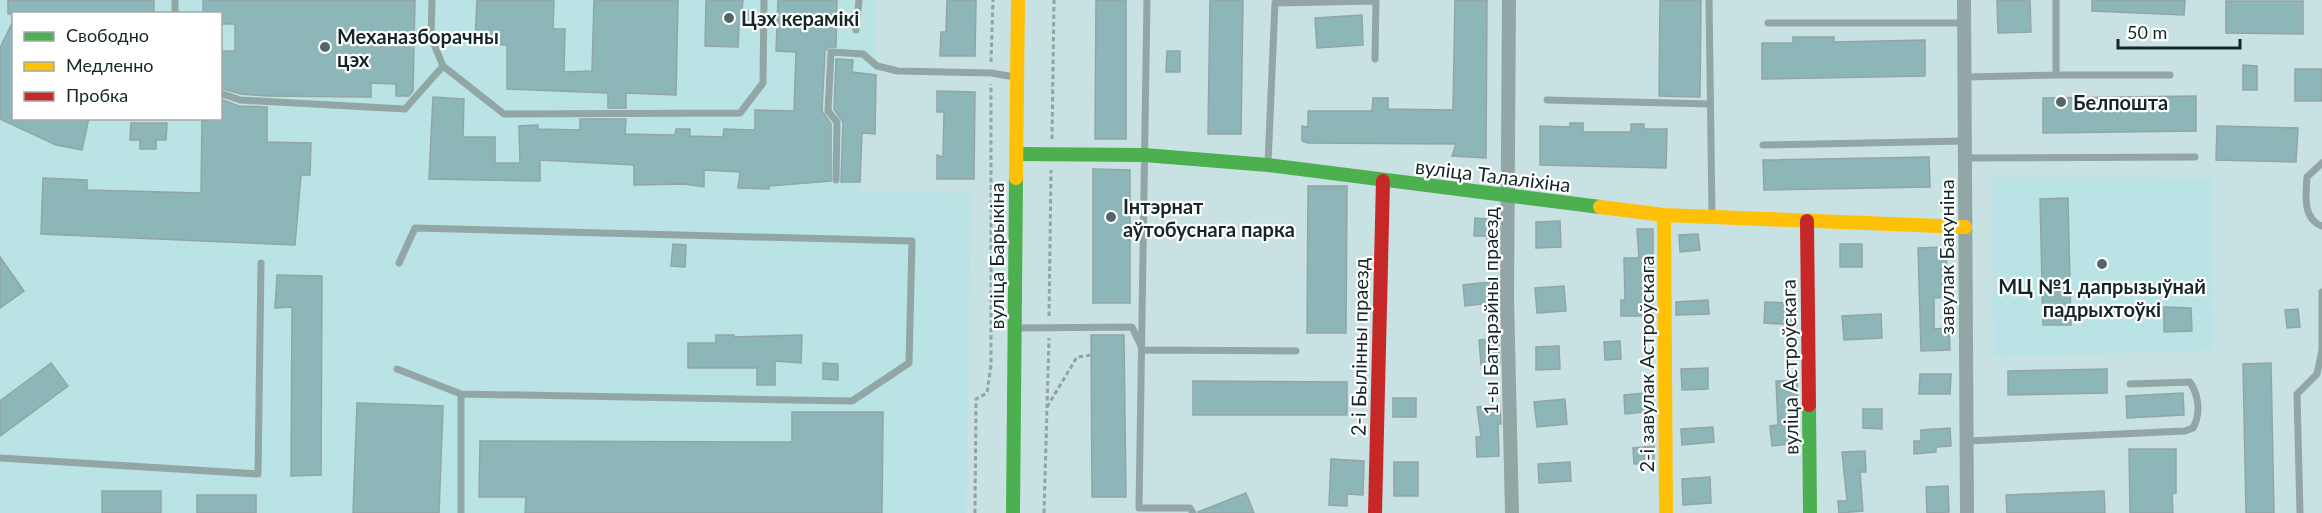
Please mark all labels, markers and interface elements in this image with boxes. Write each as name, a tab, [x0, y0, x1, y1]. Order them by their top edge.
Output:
place label: Цэх керамікі	[741, 6, 859, 30]
marker: Цэх керамікі	[722, 11, 736, 25]
legend	[12, 12, 222, 120]
scale bar	[2118, 12, 2240, 50]
text: 50 m	[2127, 21, 2167, 43]
text: Свободно	[66, 24, 149, 46]
place label: Механазборачны цэх	[337, 24, 499, 71]
marker: Механазборачны цэх	[318, 40, 332, 54]
text: Медленно	[66, 54, 154, 76]
text: Пробка	[66, 84, 128, 106]
place label: Белпошта	[2073, 90, 2168, 114]
marker: Белпошта	[2054, 95, 2068, 109]
street label: вуліца Талаліхіна	[1414, 154, 1572, 196]
street label: завулак Бакуніна	[1934, 179, 1958, 335]
street label: вуліца Барыкіна	[984, 183, 1008, 329]
place label: Інтэрнат аўтобуснага парка	[1123, 194, 1295, 241]
street label: 1-ы Батарэйны праезд	[1478, 207, 1502, 415]
marker: Інтэрнат аўтобуснага парка	[1104, 210, 1118, 224]
street label: 2-і завулак Астроўскага	[1634, 255, 1658, 473]
marker: МЦ №1 дапрызыўнай падрыхтоўкі	[2095, 257, 2109, 271]
street label: 2-і Былінны праезд	[1345, 258, 1373, 436]
place label: МЦ №1 дапрызыўнай падрыхтоўкі	[1998, 274, 2206, 321]
street label: вуліца Астроўскага	[1775, 279, 1803, 455]

